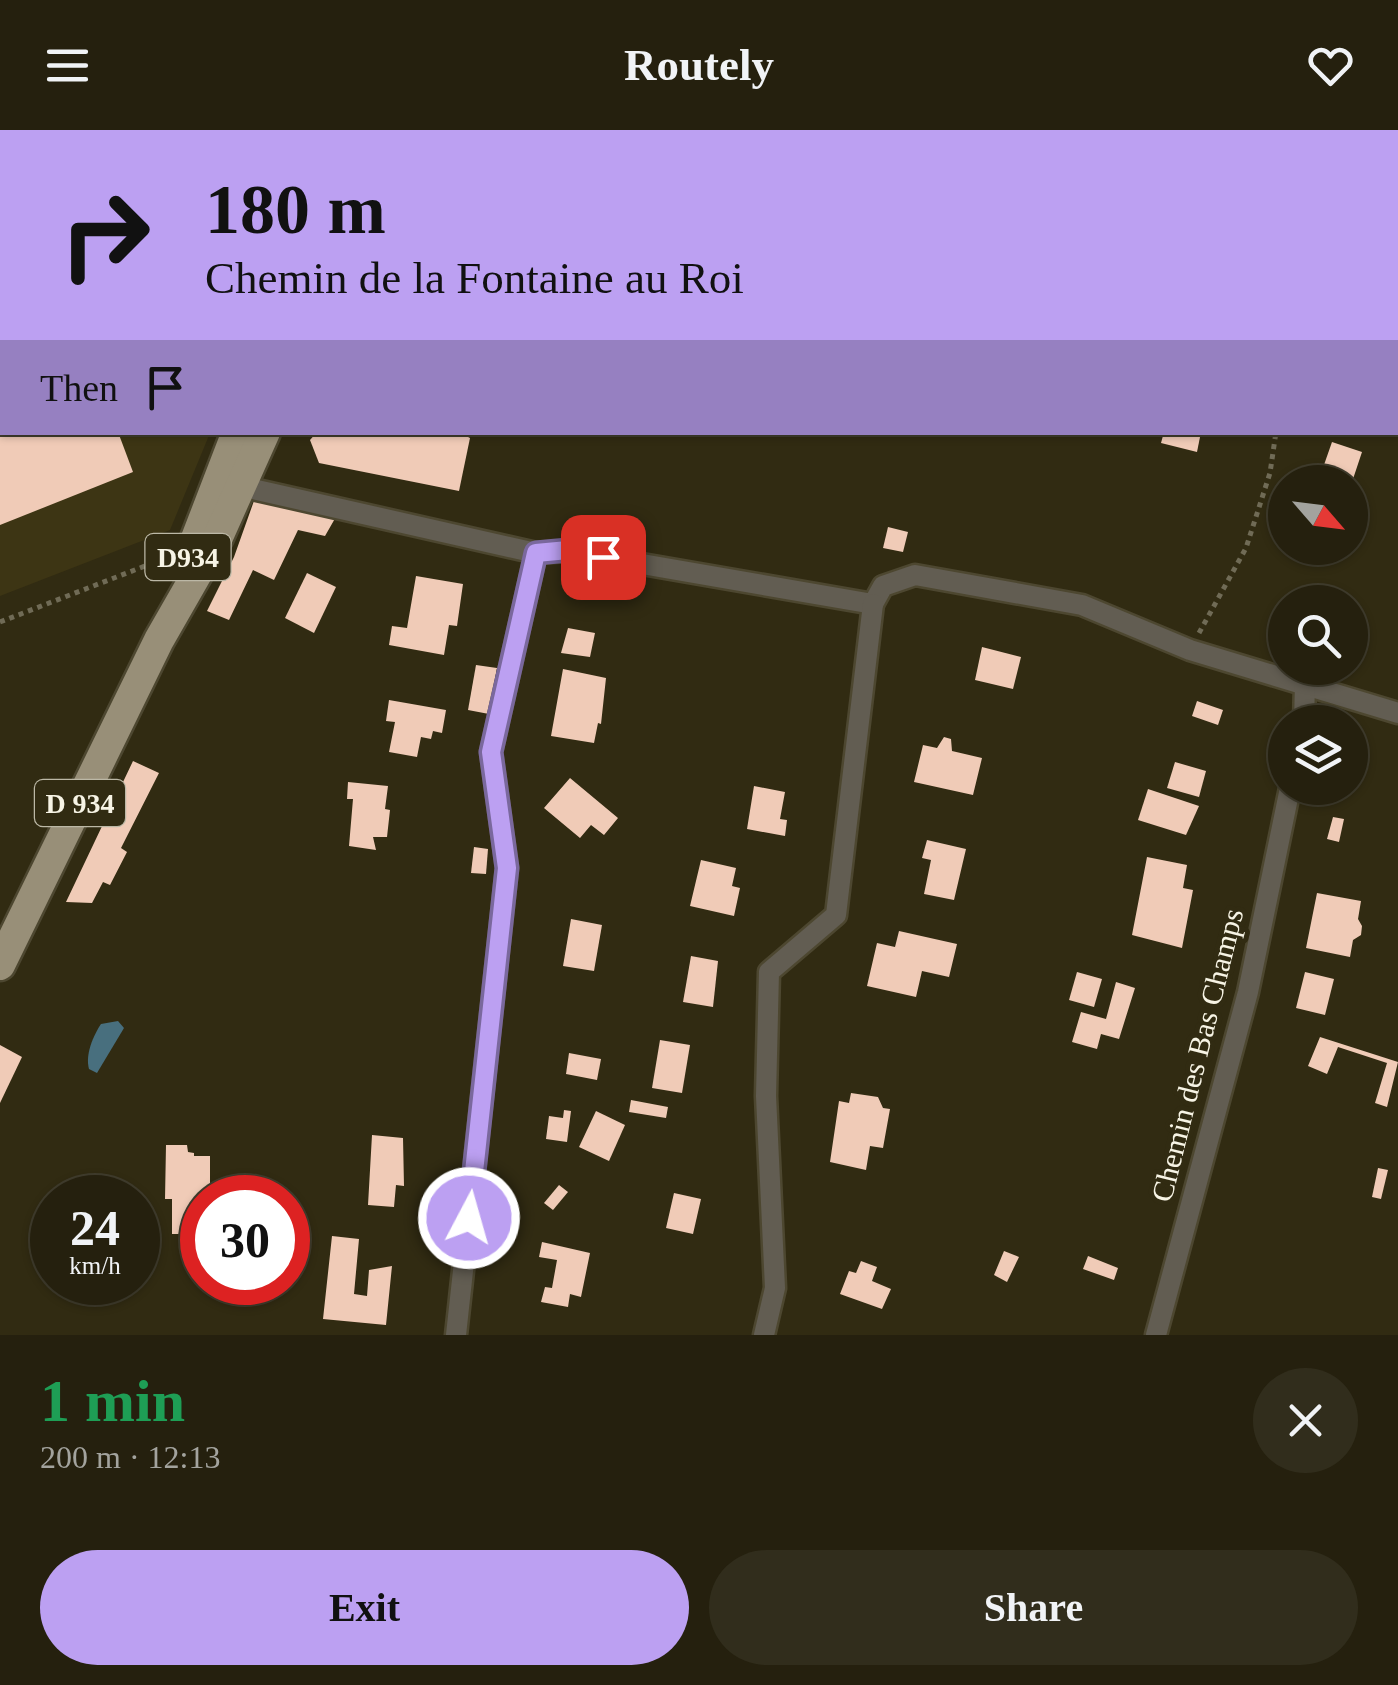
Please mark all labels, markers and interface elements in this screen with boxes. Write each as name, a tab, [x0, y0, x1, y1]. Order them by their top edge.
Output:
icon: menu	[40, 38, 95, 93]
icon: heart	[1303, 38, 1358, 93]
text: Routely	[624, 40, 774, 90]
icon: right	[40, 170, 170, 300]
text: 180 m	[205, 171, 386, 248]
text: Chemin de la Fontaine au Roi	[205, 253, 744, 303]
icon: arrive	[138, 360, 193, 415]
text: Then	[40, 367, 118, 409]
north arrow	[1268, 465, 1368, 565]
map controls	[1268, 465, 1368, 805]
pin	[561, 515, 646, 600]
icon: arrive	[576, 530, 631, 585]
road number: D934	[146, 534, 230, 580]
button: search	[1268, 585, 1368, 685]
button: layers	[1268, 705, 1368, 805]
road number: D 934	[35, 780, 125, 826]
street label: Chemin des Bas Champs	[1145, 905, 1249, 1205]
position arrow	[417, 1166, 521, 1270]
speed limit sign: 30	[180, 1175, 310, 1305]
text: 24	[70, 1200, 120, 1256]
text: km/h	[69, 1252, 121, 1279]
text: 1 min	[40, 1368, 185, 1434]
button: close	[1253, 1368, 1358, 1473]
text: 200 m · 12:13	[40, 1439, 220, 1475]
button: Exit	[40, 1550, 689, 1665]
button: Share	[709, 1550, 1358, 1665]

